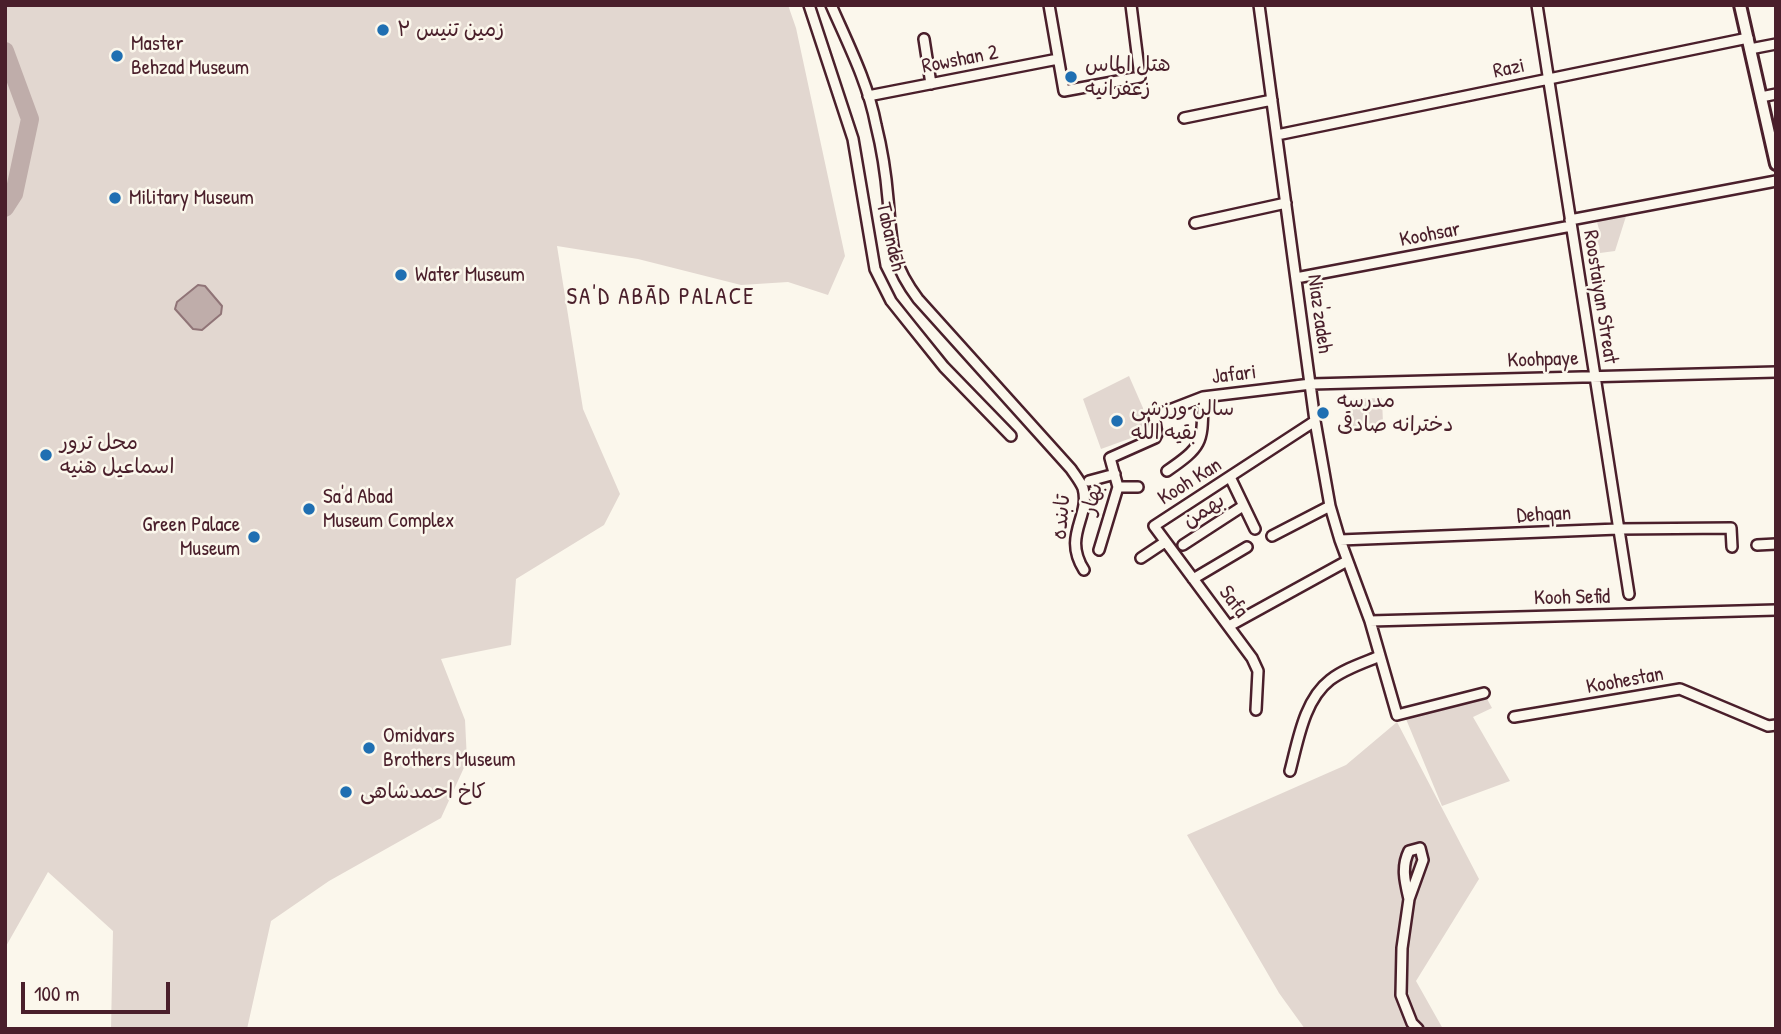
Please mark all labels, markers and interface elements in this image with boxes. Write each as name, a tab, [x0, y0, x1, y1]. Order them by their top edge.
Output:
place label: زمین تنیس ۲	[397, 17, 504, 43]
marker: زمین تنیس ۲	[375, 22, 391, 38]
place label: Master Behzad Museum	[131, 31, 249, 81]
street label: Rowshan 2	[920, 40, 1000, 80]
marker: Master Behzad Museum	[109, 48, 125, 64]
place label: هتل الماس زعفرانیه	[1085, 52, 1171, 102]
street label: Razi	[1491, 53, 1527, 85]
marker: هتل الماس زعفرانیه	[1063, 69, 1079, 85]
place label: Military Museum	[129, 185, 254, 211]
marker: Military Museum	[107, 190, 123, 206]
street label: Tabandeh	[870, 200, 910, 274]
street label: Koohsar	[1398, 217, 1462, 253]
street label: Roostaiyan Streat	[1577, 228, 1623, 366]
place label: Water Museum	[415, 262, 525, 288]
marker: Water Museum	[393, 267, 409, 283]
street label: Niaz'zadeh	[1301, 273, 1337, 355]
district label: SA'D ABĀD PALACE	[569, 284, 753, 312]
street label: Koohpaye	[1507, 346, 1579, 374]
street label: Jafari	[1210, 360, 1258, 390]
place label: مدرسه دخترانه صادقی	[1337, 388, 1453, 438]
place label: سالن ورزشی بقیه الله	[1131, 396, 1234, 446]
marker: مدرسه دخترانه صادقی	[1315, 405, 1331, 421]
marker: سالن ورزشی بقیه الله	[1109, 413, 1125, 429]
place label: محل ترور اسماعیل هنیه	[60, 430, 175, 480]
marker: محل ترور اسماعیل هنیه	[38, 447, 54, 463]
street label: Kooh Kan	[1154, 453, 1226, 511]
street label: بهار	[1077, 480, 1109, 518]
place label: Sa'd Abad Museum Complex	[323, 484, 454, 534]
street label: بهمن	[1178, 488, 1230, 534]
street label: تابنده	[1047, 493, 1077, 541]
marker: Sa'd Abad Museum Complex	[301, 501, 317, 517]
street label: Dehqan	[1516, 501, 1572, 529]
place label: Green Palace Museum	[142, 512, 240, 562]
marker: Green Palace Museum	[246, 529, 262, 545]
street label: Safa	[1213, 581, 1253, 623]
street label: Kooh Sefid	[1534, 585, 1610, 611]
street label: Koohestan	[1584, 662, 1666, 700]
place label: Omidvars Brothers Museum	[383, 723, 516, 773]
marker: Omidvars Brothers Museum	[361, 740, 377, 756]
place label: کاخ احمدشاهی	[360, 779, 486, 805]
marker: کاخ احمدشاهی	[338, 784, 354, 800]
scale bar	[24, 968, 173, 1012]
text: 100 m	[34, 979, 80, 1008]

